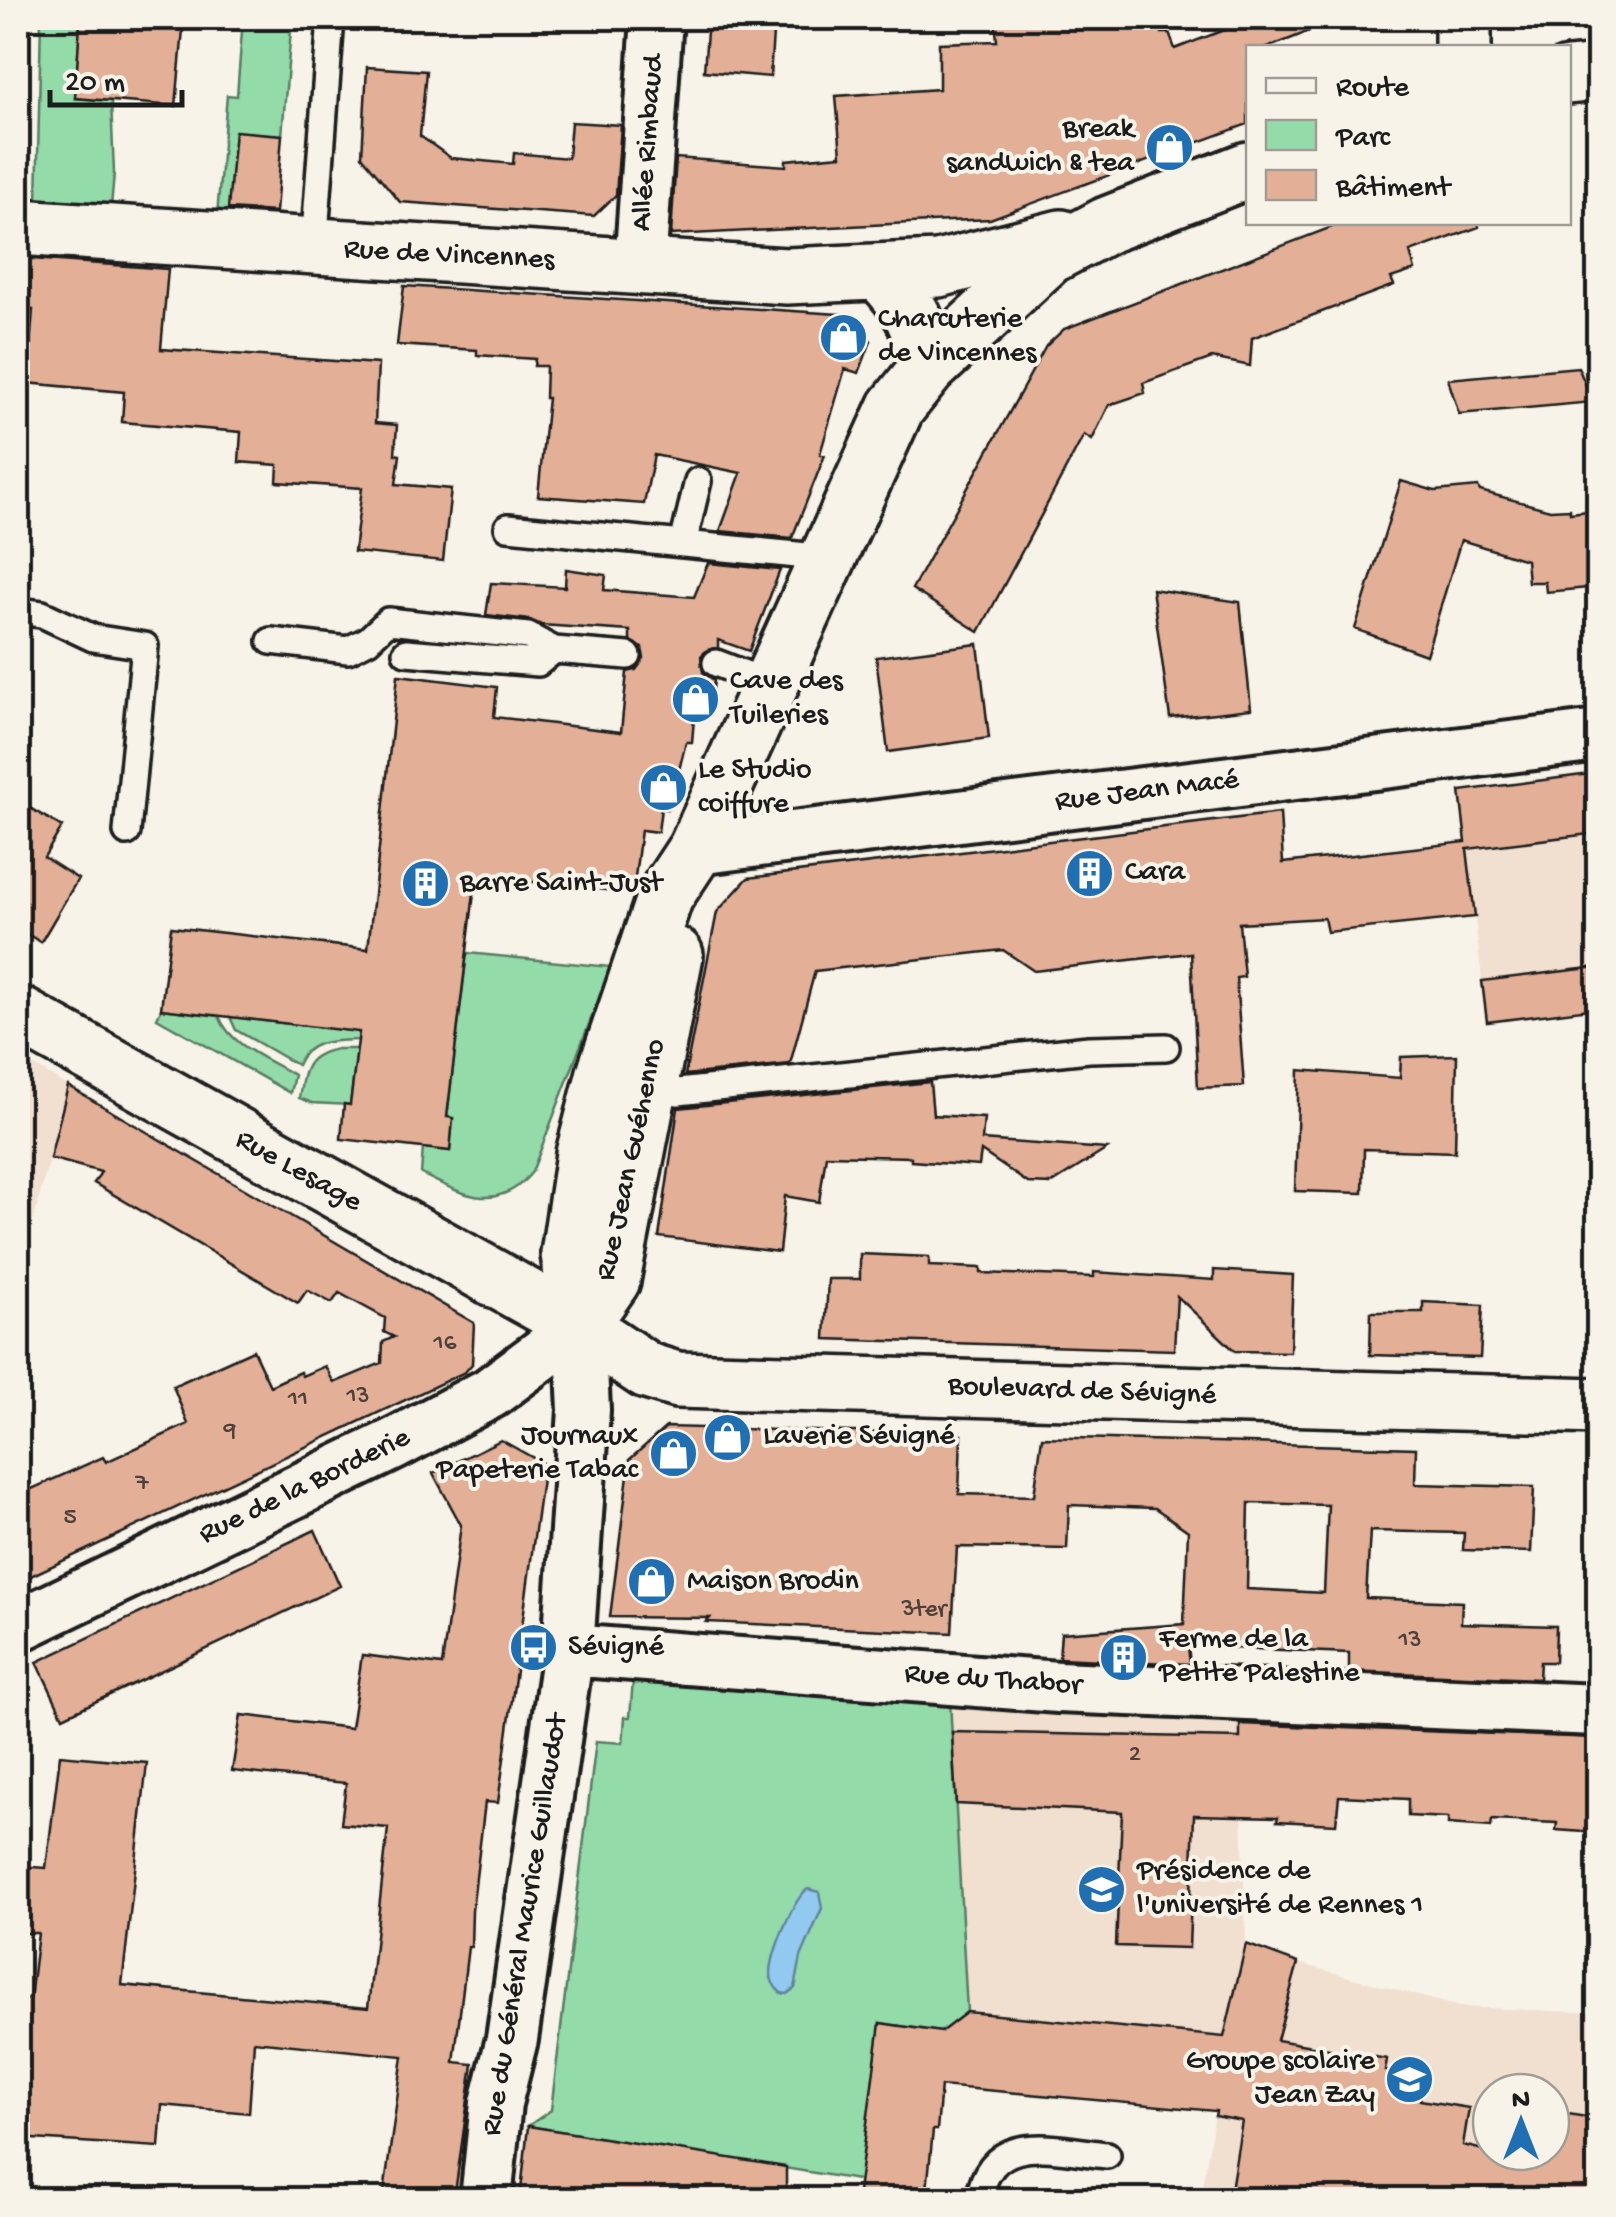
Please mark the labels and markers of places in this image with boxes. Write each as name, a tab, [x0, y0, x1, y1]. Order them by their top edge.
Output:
place label: Break sandwich & tea	[946, 113, 1137, 182]
shop icon: Break sandwich & tea	[1143, 121, 1195, 173]
place label: Charcuterie de Vincennes	[878, 303, 1037, 372]
shop icon: Charcuterie de Vincennes	[817, 311, 869, 363]
place label: Cave des Tuileries	[728, 665, 844, 734]
shop icon: Cave des Tuileries	[669, 673, 721, 725]
place label: Le Studio coiffure	[698, 754, 811, 823]
shop icon: Le Studio coiffure	[637, 762, 689, 814]
building icon: Cara	[1064, 847, 1116, 899]
place label: Cara	[1125, 856, 1187, 891]
building icon: Barre Saint-Just	[399, 858, 451, 910]
place label: Barre Saint-Just	[459, 867, 665, 902]
shop icon: Laverie Sévigné	[702, 1411, 754, 1463]
place label: Journaux Papeterie Tabac	[435, 1420, 640, 1489]
place label: Laverie Sévigné	[763, 1420, 956, 1455]
shop icon: Journaux Papeterie Tabac	[647, 1428, 699, 1480]
shop icon: Maison Brodin	[626, 1556, 678, 1608]
place label: Maison Brodin	[687, 1565, 859, 1600]
bus stop icon: Sévigné	[507, 1622, 559, 1674]
place label: Ferme de la Petite Palestine	[1158, 1623, 1360, 1692]
place label: Sévigné	[568, 1631, 664, 1666]
building icon: Ferme de la Petite Palestine	[1098, 1631, 1150, 1683]
place label: Présidence de l'université de Rennes 1	[1136, 1855, 1423, 1924]
school or university icon: Présidence de l'université de Rennes 1	[1076, 1863, 1128, 1915]
place label: Groupe scolaire Jean Zay	[1186, 2045, 1376, 2114]
school or university icon: Groupe scolaire Jean Zay	[1384, 2053, 1436, 2105]

